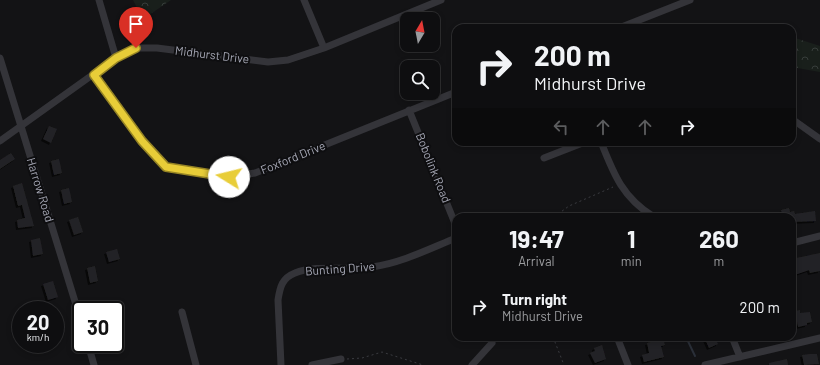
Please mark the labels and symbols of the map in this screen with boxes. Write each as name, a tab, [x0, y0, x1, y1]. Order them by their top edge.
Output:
pin	[119, 7.0, 153, 48]
north arrow	[400, 12, 440, 52]
street label: Midhurst Drive	[174, 43, 250, 66]
street label: Bobolink Road	[414, 131, 454, 205]
street label: Foxford Drive	[258, 138, 327, 176]
street label: Harrow Road	[25, 156, 57, 224]
position arrow	[208, 156, 250, 198]
street label: Bunting Drive	[305, 259, 375, 277]
speed limit sign: 30	[72, 301, 124, 353]

